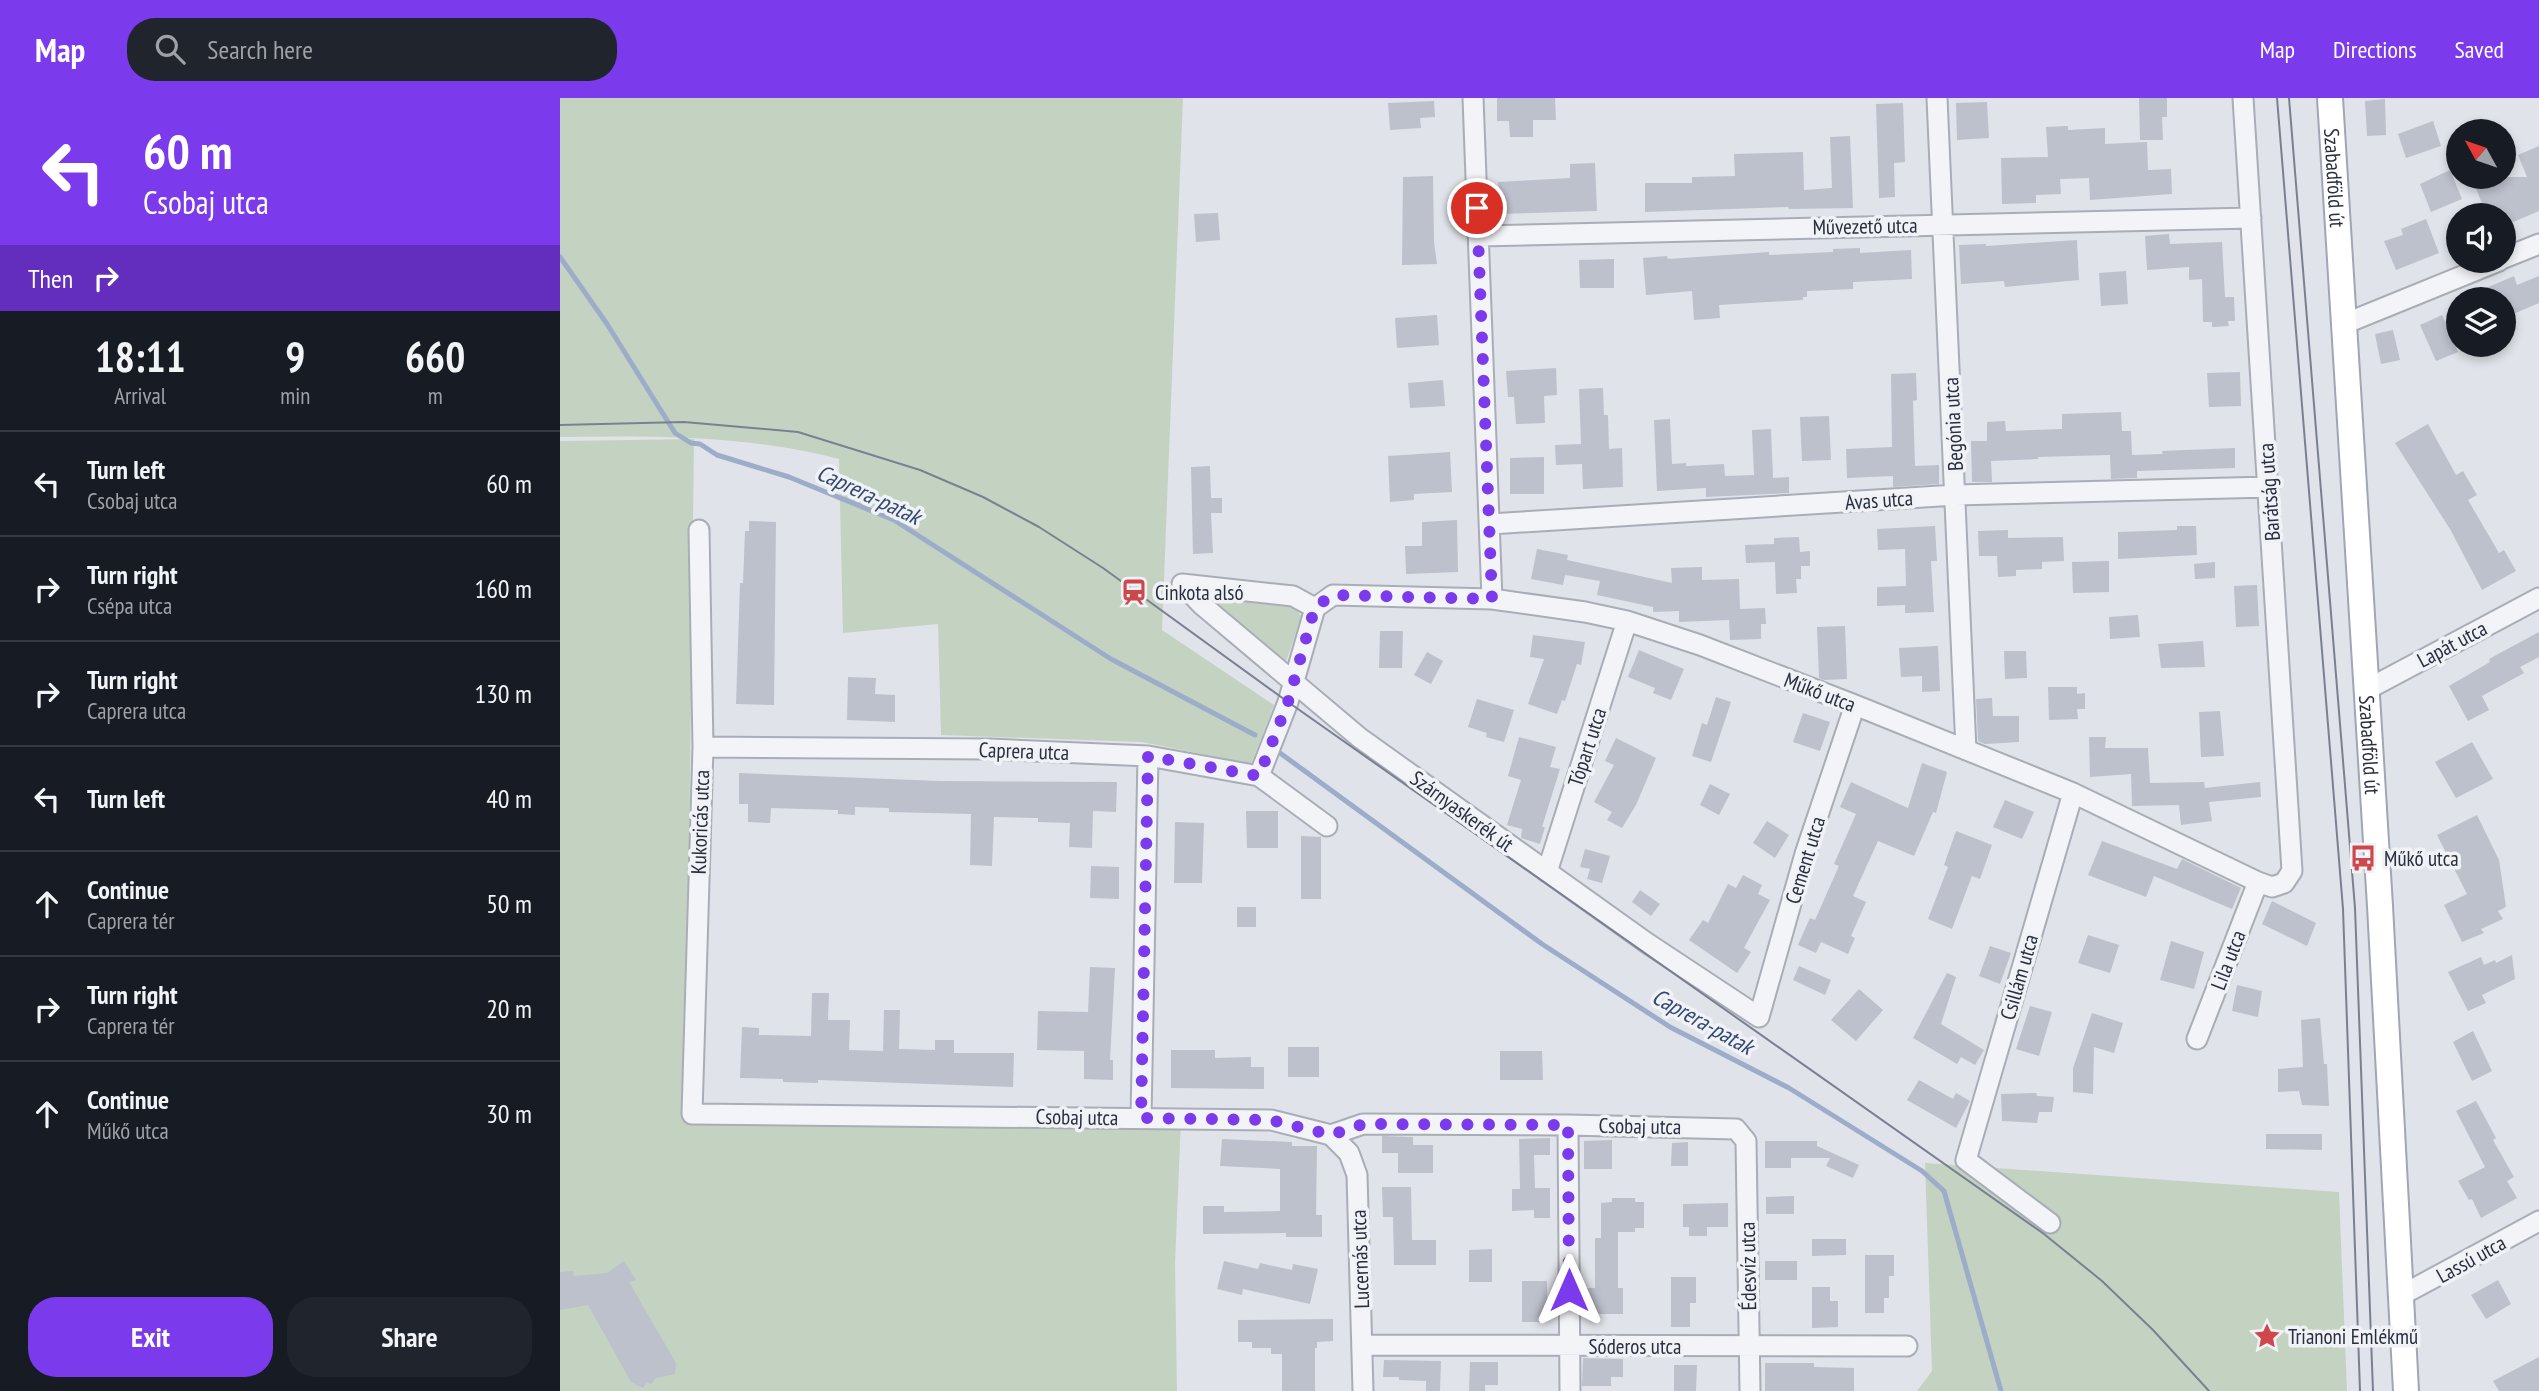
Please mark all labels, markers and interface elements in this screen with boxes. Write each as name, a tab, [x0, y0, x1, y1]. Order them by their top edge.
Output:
search box	[127, 18, 617, 81]
text: Map	[35, 28, 85, 71]
icon: search	[151, 30, 189, 68]
text: Search here	[207, 33, 313, 66]
text: Map	[2260, 34, 2295, 65]
text: Directions	[2333, 34, 2417, 65]
text: Saved	[2455, 34, 2504, 65]
text: 60 m	[143, 119, 232, 183]
north arrow	[2446, 119, 2516, 189]
map controls	[2446, 119, 2516, 357]
icon: left	[28, 126, 119, 217]
street label: Szabadföld út	[2318, 127, 2351, 228]
pin	[1447, 178, 1507, 238]
text: Csobaj utca	[143, 181, 269, 223]
icon: arrive	[1458, 189, 1496, 227]
button: sound	[2446, 203, 2516, 273]
street label: Művezető utca	[1812, 212, 1918, 240]
icon: right	[87, 259, 125, 297]
text: Then	[28, 262, 73, 295]
button: layers	[2446, 287, 2516, 357]
text: 18:11	[95, 329, 186, 384]
text: 9	[285, 329, 305, 384]
text: 660	[405, 329, 465, 384]
street label: Begónia utca	[1937, 376, 1969, 472]
text: Arrival	[114, 381, 166, 410]
text: min	[280, 381, 310, 410]
text: m	[428, 381, 443, 410]
street label: Barátság utca	[2252, 442, 2286, 542]
text: Turn left	[87, 453, 165, 486]
water label: Caprera-patak	[813, 457, 928, 532]
icon: left	[28, 465, 66, 503]
text: 60 m	[486, 467, 532, 500]
street label: Avas utca	[1844, 484, 1914, 516]
text: Csobaj utca	[87, 486, 177, 515]
text: Turn right	[87, 558, 178, 591]
icon: right	[28, 570, 66, 608]
text: 160 m	[474, 572, 532, 605]
station icon: Cinkota alsó	[1119, 577, 1149, 607]
place label: Cinkota alsó	[1155, 579, 1244, 606]
text: Csépa utca	[87, 591, 172, 620]
street label: Lapát utca	[2412, 614, 2492, 674]
text: Turn right	[87, 663, 178, 696]
street label: Műkő utca	[1780, 666, 1860, 718]
icon: right	[28, 675, 66, 713]
text: 130 m	[474, 677, 532, 710]
street label: Szabadföld út	[2353, 694, 2387, 795]
text: Caprera utca	[87, 696, 186, 725]
street label: Tópart utca	[1562, 704, 1612, 790]
street label: Caprera utca	[978, 736, 1070, 766]
street label: Szárnyaskerék út	[1405, 764, 1519, 858]
street label: Kukoricás utca	[685, 769, 715, 875]
icon: left	[28, 780, 66, 818]
text: Turn left	[87, 782, 165, 815]
text: 40 m	[486, 782, 532, 815]
street label: Cement utca	[1779, 813, 1831, 907]
bus stop icon: Műkő utca	[2348, 843, 2378, 873]
place label: Műkő utca	[2384, 845, 2459, 872]
text: Continue	[87, 873, 169, 906]
icon: ahead	[28, 885, 66, 923]
text: 50 m	[486, 887, 532, 920]
text: Caprera tér	[87, 906, 175, 935]
street label: Lila utca	[2204, 926, 2252, 994]
street label: Csillám utca	[1994, 931, 2044, 1023]
text: Turn right	[87, 978, 178, 1011]
water label: Caprera-patak	[1647, 981, 1761, 1062]
icon: right	[28, 990, 66, 1028]
text: 20 m	[486, 992, 532, 1025]
text: Caprera tér	[87, 1011, 175, 1040]
text: Continue	[87, 1083, 169, 1116]
icon: ahead	[28, 1095, 66, 1133]
text: 30 m	[486, 1097, 532, 1130]
street label: Csobaj utca	[1035, 1103, 1119, 1131]
street label: Csobaj utca	[1598, 1112, 1682, 1140]
text: Műkő utca	[87, 1116, 169, 1145]
street label: Lucernás utca	[1345, 1209, 1375, 1309]
street label: Édesvíz utca	[1734, 1221, 1762, 1311]
street label: Lassú utca	[2432, 1229, 2510, 1289]
position arrow	[1532, 1253, 1606, 1327]
button: Exit	[28, 1297, 273, 1377]
button: Share	[287, 1297, 532, 1377]
place icon: Trianoni Emlékmű	[2252, 1321, 2282, 1351]
place label: Trianoni Emlékmű	[2288, 1323, 2418, 1350]
street label: Sóderos utca	[1589, 1333, 1681, 1360]

